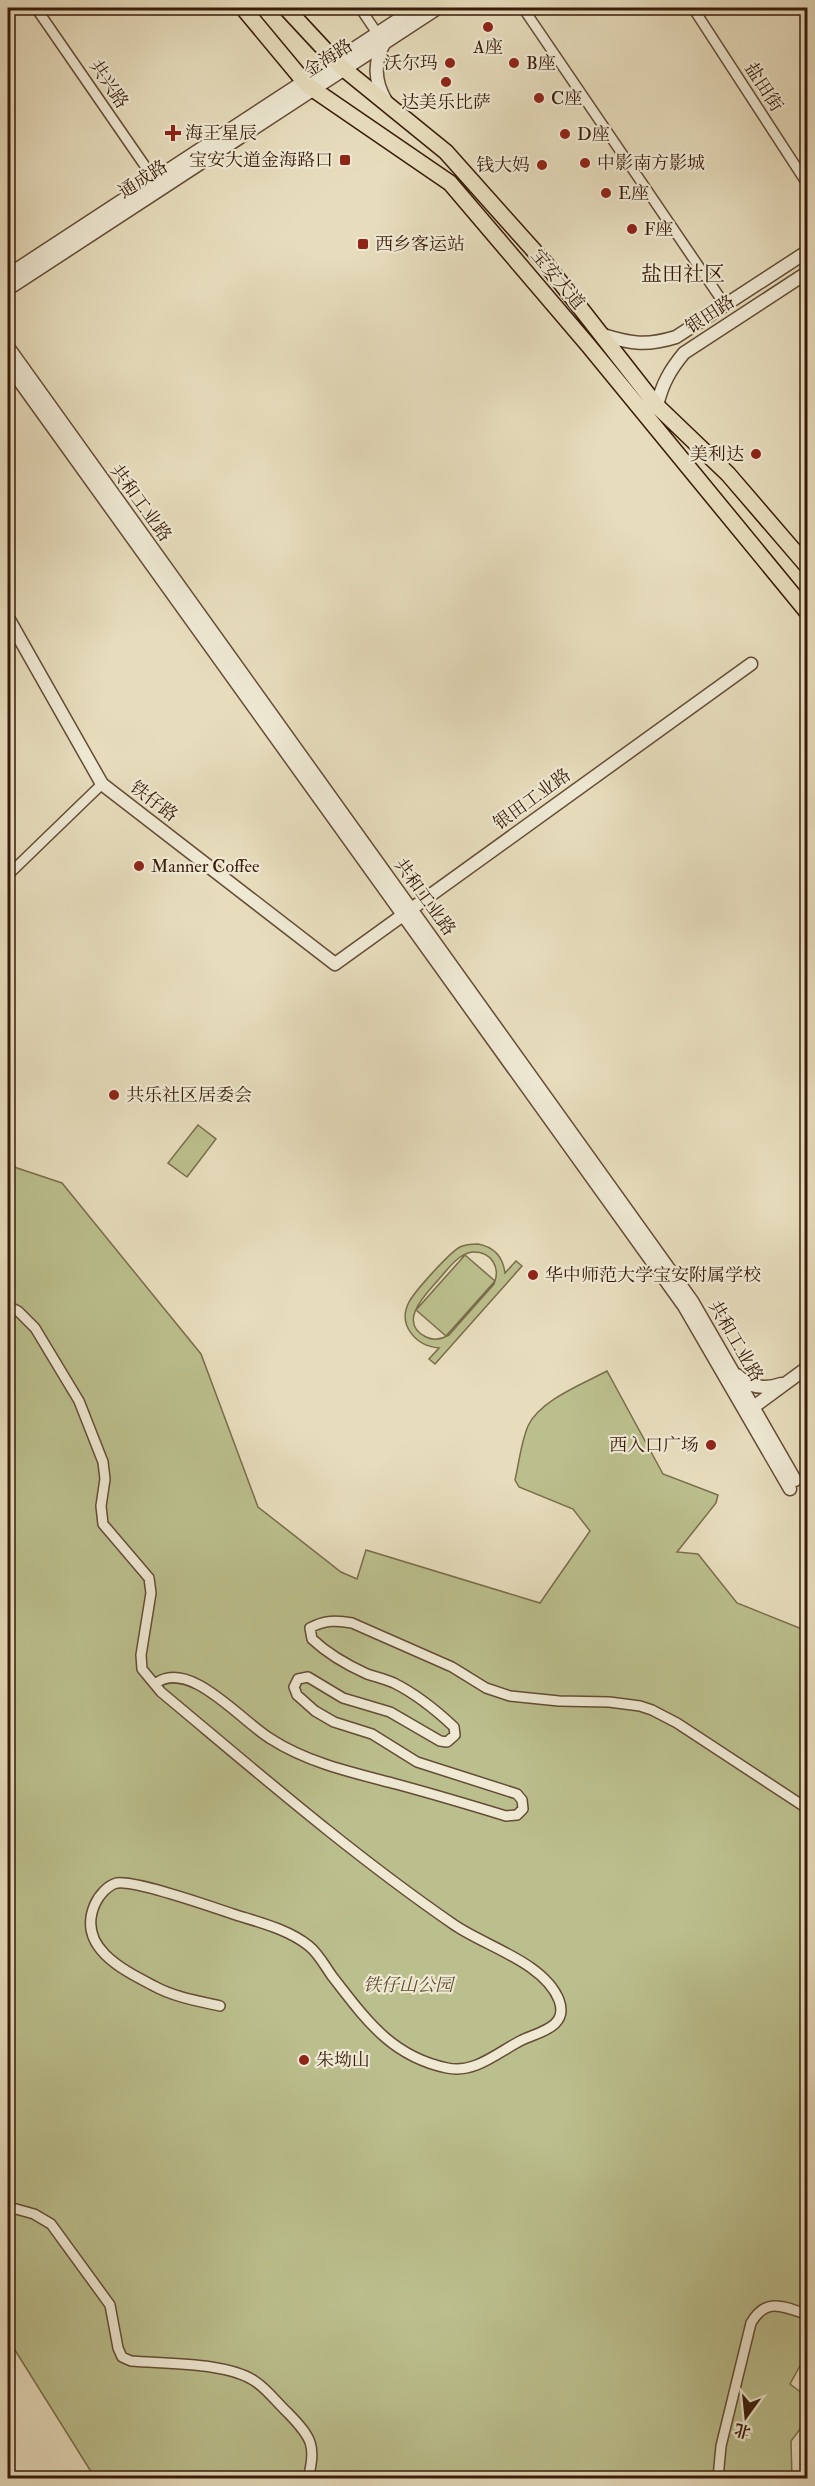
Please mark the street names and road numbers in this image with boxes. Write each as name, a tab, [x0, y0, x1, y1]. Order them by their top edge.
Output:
street label: 金海路	[299, 34, 357, 83]
street label: 共兴路	[84, 55, 133, 113]
street label: 盐田街	[739, 58, 788, 116]
street label: 通成路	[114, 155, 172, 204]
street label: 宝安大道	[526, 244, 590, 314]
street label: 银田路	[681, 290, 739, 339]
street label: 共和工业路	[105, 460, 176, 546]
street label: 银田工业路	[489, 764, 575, 835]
street label: 铁仔路	[125, 776, 182, 827]
street label: 共和工业路	[389, 854, 460, 940]
street label: 共和工业路	[703, 1297, 768, 1386]

